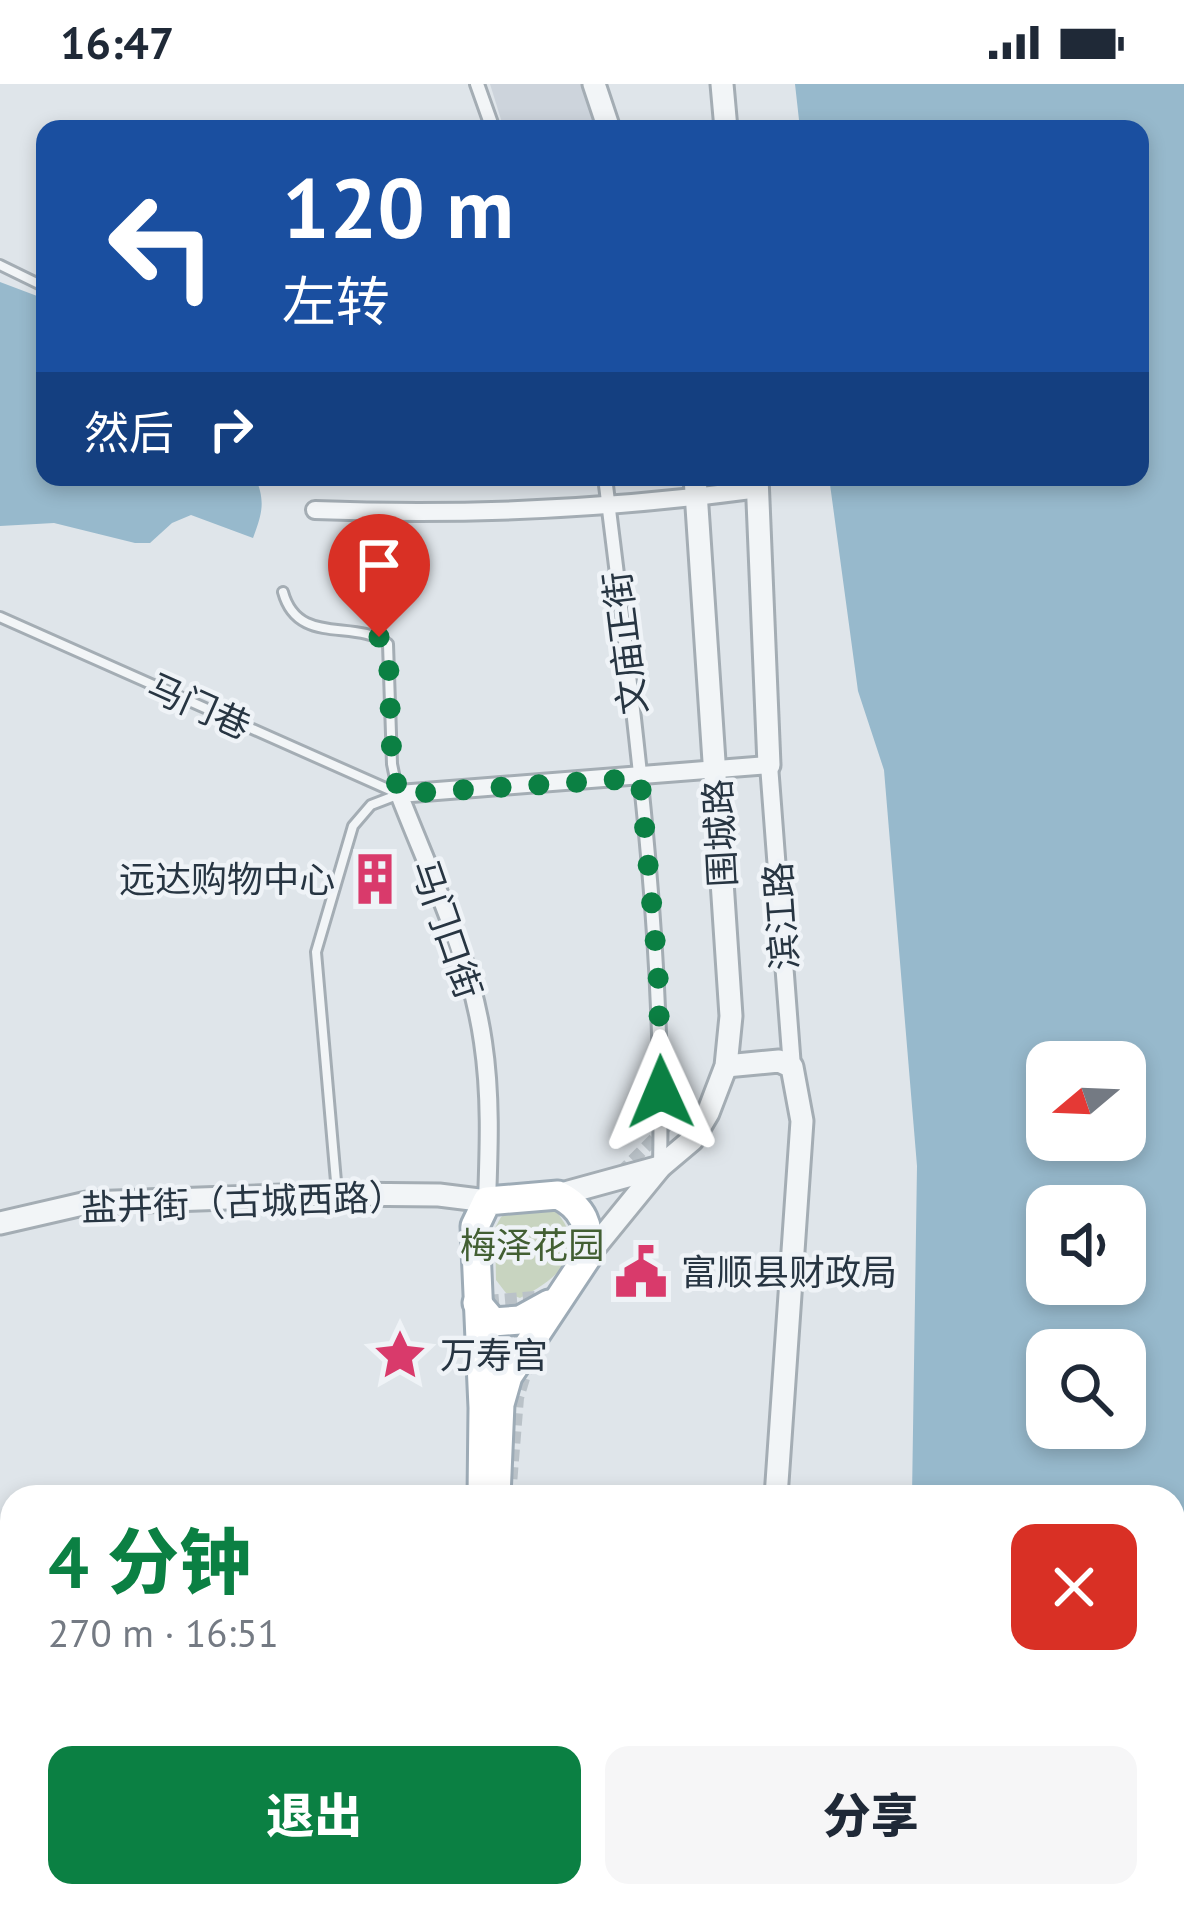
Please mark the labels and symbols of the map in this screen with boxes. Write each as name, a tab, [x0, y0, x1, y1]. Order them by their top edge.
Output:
pin	[328, 514, 430, 637]
street label: 文庙正街	[592, 569, 657, 717]
street label: 马门巷	[140, 662, 258, 749]
street label: 围城路	[693, 778, 746, 888]
building icon: 远达购物中心	[346, 850, 404, 908]
street label: 马门口街	[402, 853, 493, 1005]
place label: 远达购物中心	[119, 855, 335, 902]
street label: 滨江路	[753, 861, 808, 972]
position arrow	[598, 1029, 724, 1155]
north arrow	[1026, 1041, 1146, 1161]
street label: 盐井街（古城西路）	[80, 1172, 406, 1231]
park label: 梅泽花园	[460, 1221, 604, 1268]
public building icon: 富顺县财政局	[612, 1243, 670, 1301]
place label: 富顺县财政局	[681, 1248, 897, 1295]
place icon: 万寿宫	[371, 1326, 429, 1384]
place label: 万寿宫	[440, 1331, 548, 1378]

